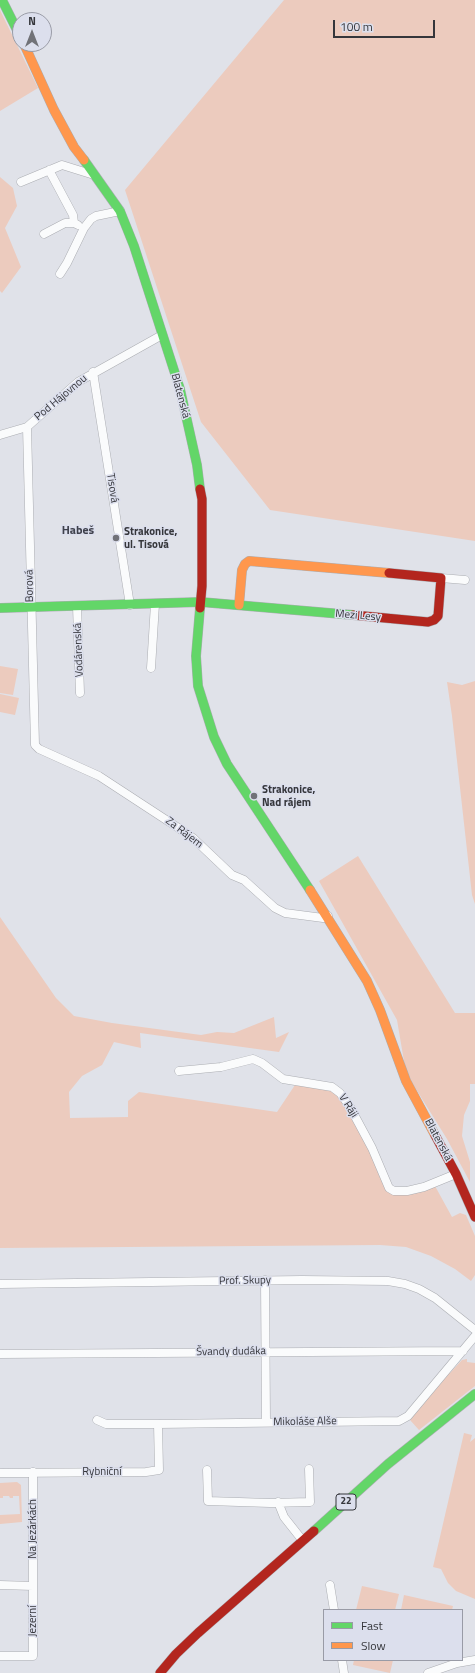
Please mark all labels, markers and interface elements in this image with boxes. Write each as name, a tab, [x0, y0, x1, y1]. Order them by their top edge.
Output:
north arrow	[12, 12, 52, 52]
scale bar	[335, 12, 437, 38]
text: N	[28, 13, 36, 29]
text: 100 m	[340, 17, 373, 36]
street label: Pod Hájovnou	[32, 372, 90, 424]
street label: Blatenská	[168, 372, 192, 420]
street label: Tisová	[103, 472, 121, 504]
district label: Habeš	[62, 524, 94, 538]
place label: Strakonice, ul. Tisová	[124, 525, 177, 551]
marker: Strakonice, ul. Tisová	[111, 533, 121, 543]
street label: Borová	[23, 570, 37, 602]
street label: Mezi Lesy	[335, 607, 381, 625]
street label: Vodárenská	[71, 623, 87, 677]
place label: Strakonice, Nad rájem	[262, 783, 315, 809]
marker: Strakonice, Nad rájem	[249, 791, 259, 801]
street label: Za Rájem	[163, 815, 205, 851]
street label: V Ráji	[336, 1092, 360, 1120]
street label: Blatenská	[421, 1117, 455, 1163]
street label: Prof. Skupy	[219, 1274, 271, 1288]
street label: Švandy dudáka	[196, 1345, 266, 1359]
street label: Mikoláše Alše	[273, 1415, 337, 1429]
street label: Rybniční	[82, 1465, 122, 1479]
road number: 22	[336, 1494, 356, 1510]
street label: Na Jezárkách	[26, 1499, 40, 1559]
street label: Jezerní	[26, 1605, 40, 1637]
legend	[323, 1609, 463, 1661]
text: Fast	[361, 1616, 383, 1635]
text: Slow	[361, 1636, 386, 1655]

